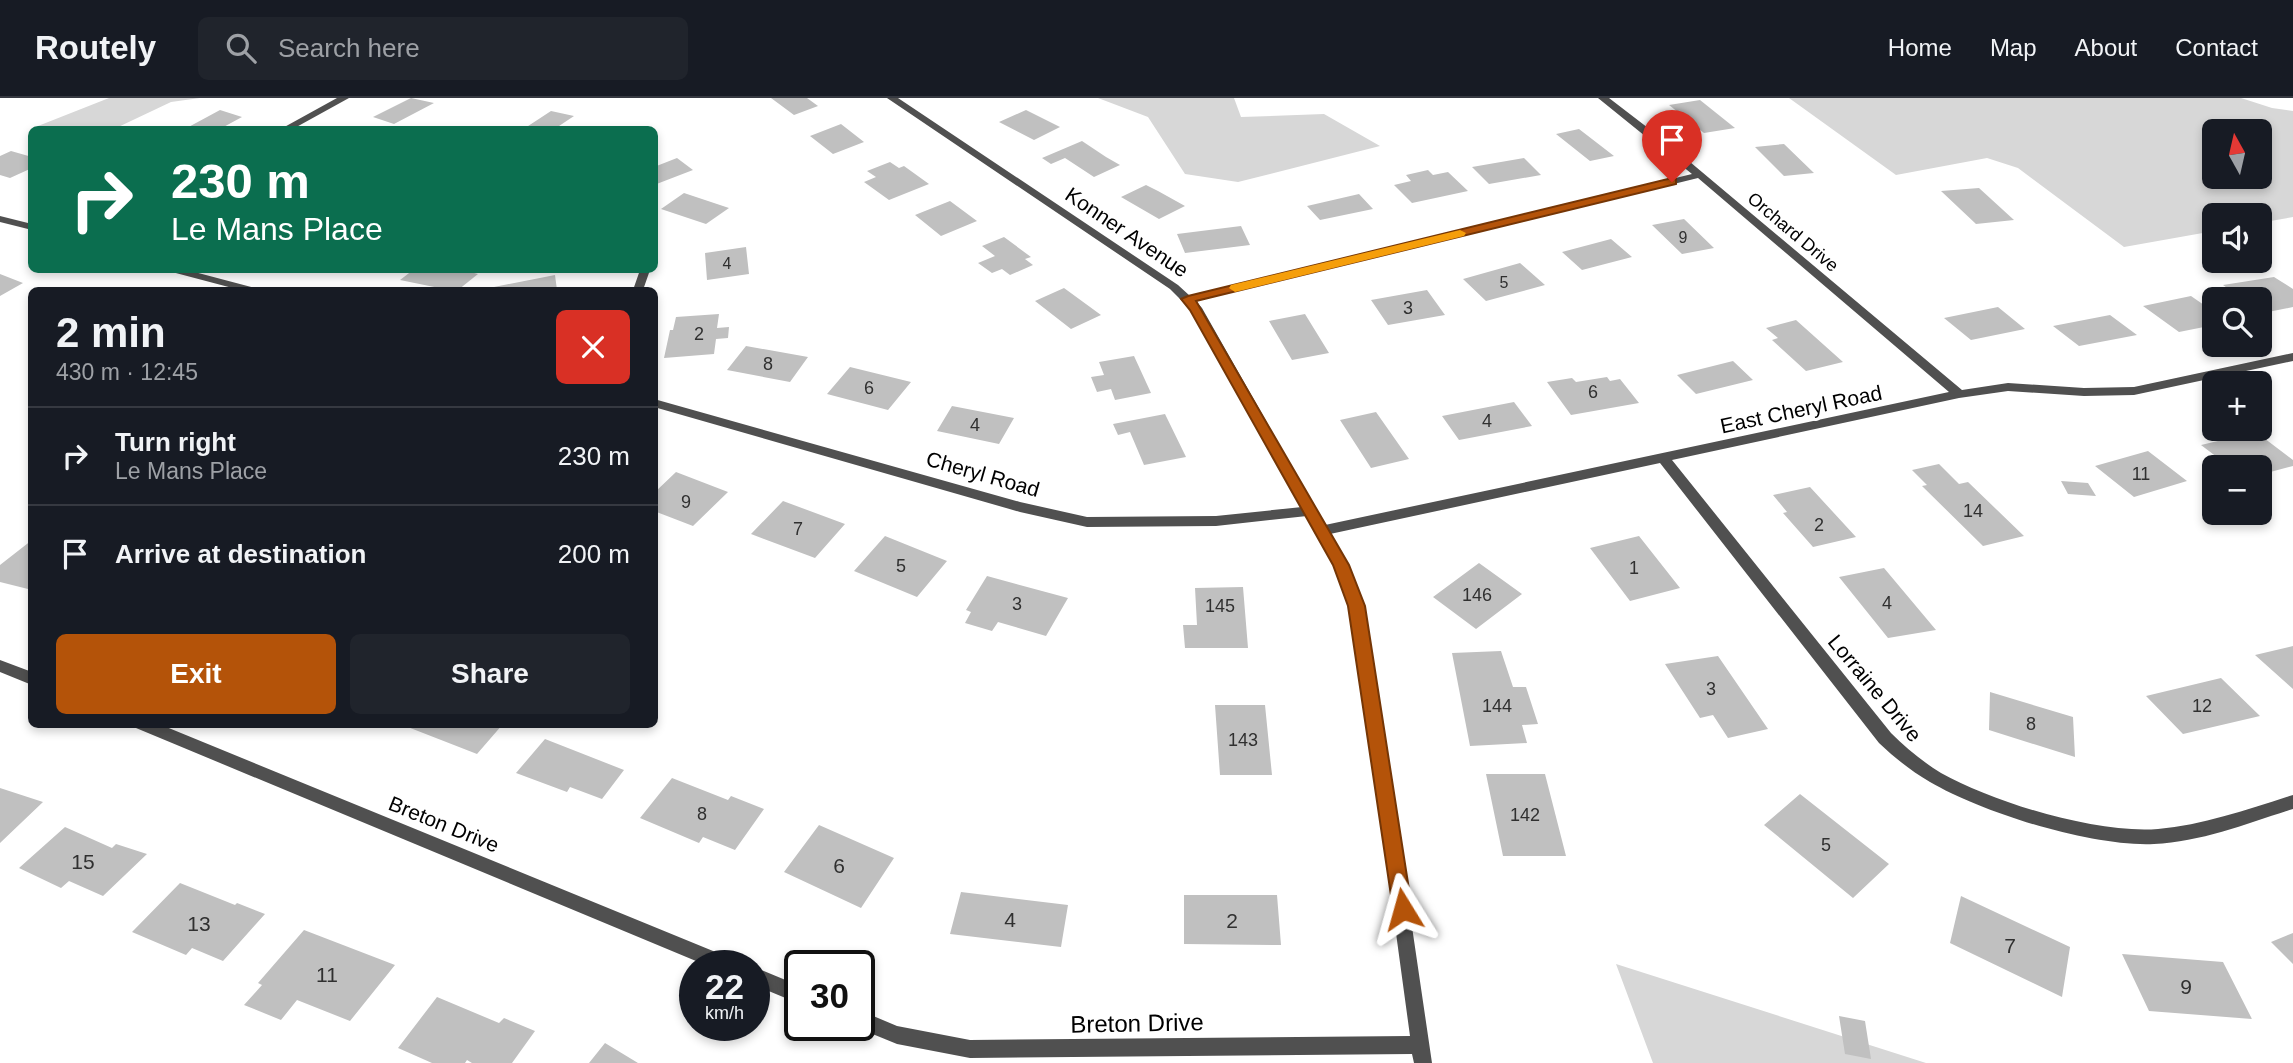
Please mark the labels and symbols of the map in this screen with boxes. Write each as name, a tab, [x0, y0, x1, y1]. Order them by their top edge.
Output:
pin	[1642, 110, 1702, 182]
north arrow	[2202, 119, 2272, 189]
street label: Konner Avenue	[1061, 182, 1193, 282]
street label: Orchard Drive	[1744, 188, 1842, 276]
house number: 9	[1679, 229, 1688, 246]
house number: 4	[723, 255, 732, 272]
house number: 5	[1500, 274, 1509, 291]
house number: 3	[1403, 298, 1413, 318]
house number: 2	[694, 324, 704, 344]
house number: 8	[763, 354, 773, 374]
house number: 6	[864, 378, 874, 398]
street label: East Cheryl Road	[1718, 381, 1884, 437]
house number: 6	[1588, 382, 1598, 402]
house number: 4	[1482, 411, 1492, 431]
house number: 4	[970, 415, 980, 435]
street label: Cheryl Road	[924, 447, 1042, 501]
house number: 11	[2132, 464, 2150, 484]
house number: 9	[681, 492, 691, 512]
house number: 14	[1963, 501, 1983, 521]
house number: 2	[1814, 515, 1824, 535]
house number: 7	[793, 519, 803, 539]
house number: 5	[896, 556, 906, 576]
house number: 1	[1629, 558, 1639, 578]
house number: 146	[1462, 585, 1492, 605]
house number: 4	[1882, 593, 1892, 613]
house number: 3	[1012, 594, 1022, 614]
house number: 145	[1205, 596, 1235, 616]
street label: Lorraine Drive	[1824, 630, 1926, 746]
house number: 3	[1706, 679, 1716, 699]
house number: 144	[1482, 696, 1512, 716]
house number: 12	[2192, 696, 2212, 716]
house number: 8	[2026, 714, 2036, 734]
house number: 143	[1228, 730, 1258, 750]
street label: Breton Drive	[386, 791, 502, 857]
house number: 8	[697, 804, 707, 824]
house number: 142	[1510, 805, 1540, 825]
house number: 5	[1821, 835, 1831, 855]
house number: 15	[71, 850, 95, 873]
house number: 6	[833, 854, 845, 877]
position arrow	[1366, 872, 1440, 946]
house number: 4	[1004, 908, 1016, 931]
house number: 2	[1226, 909, 1238, 932]
house number: 13	[187, 912, 211, 935]
house number: 7	[2004, 934, 2016, 957]
speed limit sign: 30	[784, 950, 875, 1041]
house number: 11	[316, 963, 338, 986]
house number: 9	[2180, 975, 2192, 998]
street label: Breton Drive	[1070, 1008, 1204, 1038]

